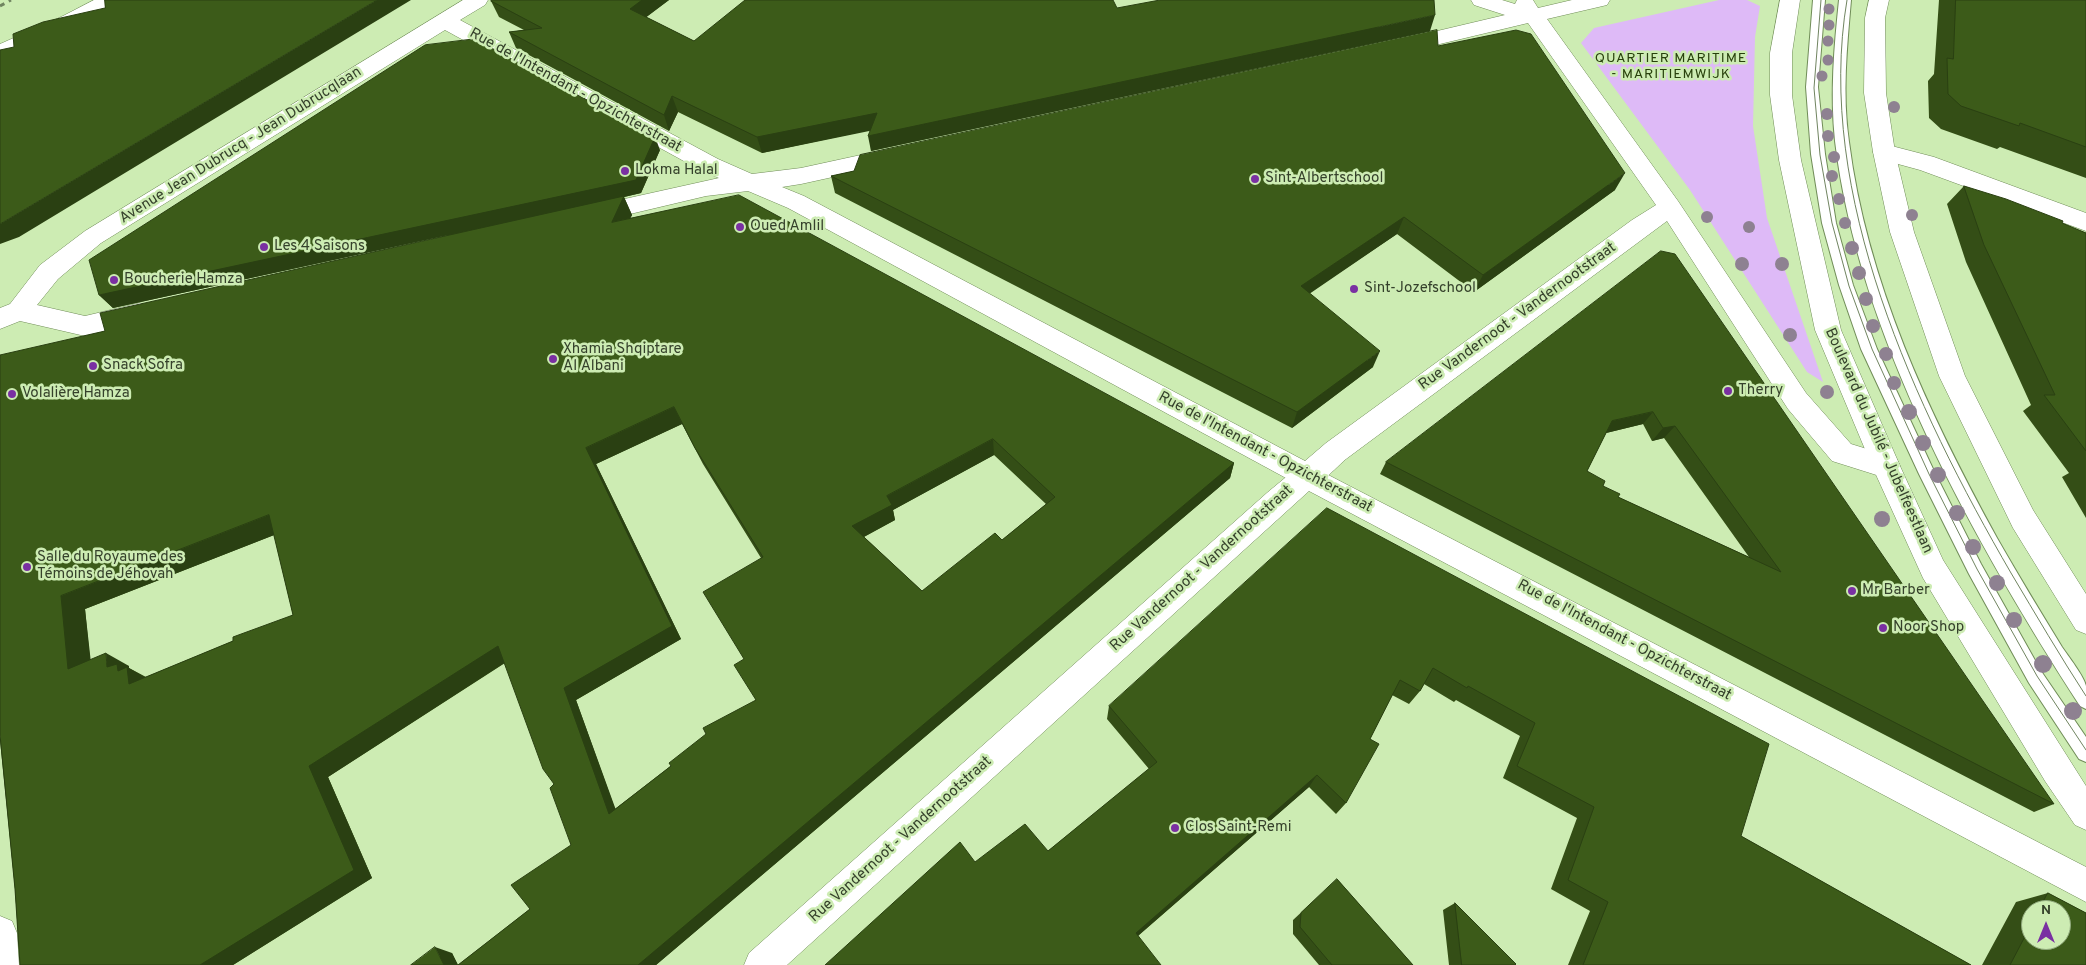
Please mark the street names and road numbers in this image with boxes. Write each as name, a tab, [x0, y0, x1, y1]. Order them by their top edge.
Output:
street label: Rue de l'Intendant - Opzichterstraat	[466, 25, 684, 157]
street label: Avenue Jean Dubrucq - Jean Dubrucqlaan	[117, 64, 365, 228]
street label: Rue Vandernoot - Vandernootstraat	[1416, 239, 1620, 395]
street label: Boulevard du Jubilé - Jubelfeestlaan	[1820, 326, 1936, 556]
street label: Rue de l'Intendant - Opzichterstraat	[1155, 389, 1375, 517]
street label: Rue Vandernoot - Vandernootstraat	[1107, 482, 1297, 656]
street label: Rue de l'Intendant - Opzichterstraat	[1514, 577, 1734, 705]
street label: Rue Vandernoot - Vandernootstraat	[806, 753, 996, 927]

